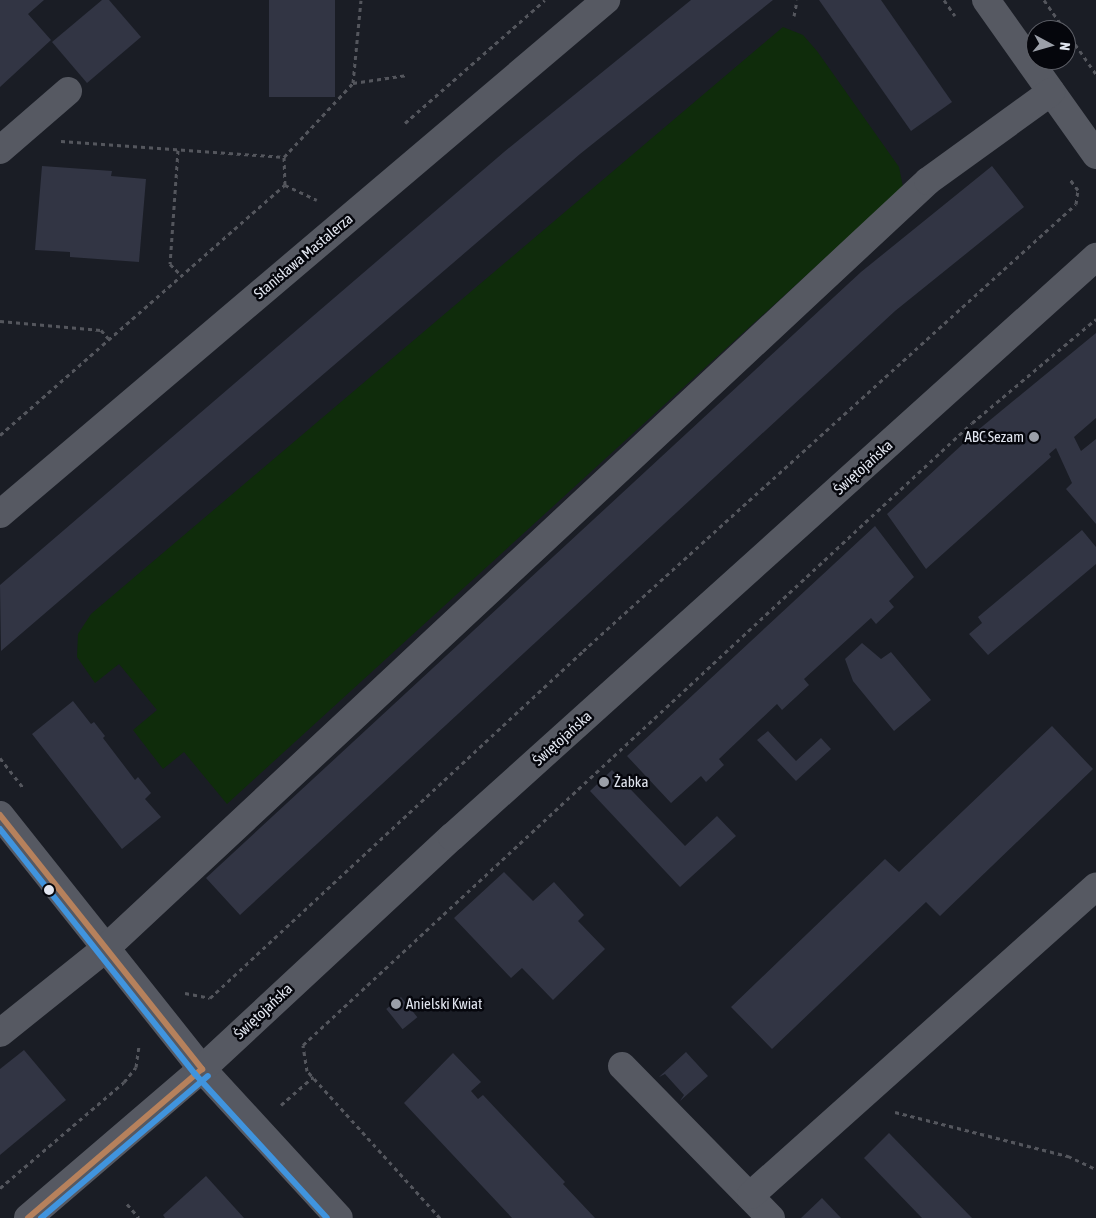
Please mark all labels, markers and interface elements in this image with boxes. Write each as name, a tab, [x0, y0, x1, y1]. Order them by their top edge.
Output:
north arrow	[1026, 20, 1076, 70]
text: N	[1057, 42, 1073, 51]
street label: Stanisława Mastalerza	[250, 209, 356, 303]
place label: ABC Sezam	[964, 428, 1024, 446]
marker: ABC Sezam	[1028, 431, 1040, 443]
street label: Świętojańska	[830, 436, 896, 498]
street label: Świętojańska	[529, 707, 595, 769]
place label: Żabka	[614, 773, 648, 791]
marker: Żabka	[598, 776, 610, 788]
unlabelled marker	[44, 885, 54, 895]
street label: Świętojańska	[230, 979, 296, 1043]
place label: Anielski Kwiat	[406, 995, 482, 1013]
marker: Anielski Kwiat	[390, 998, 402, 1010]

